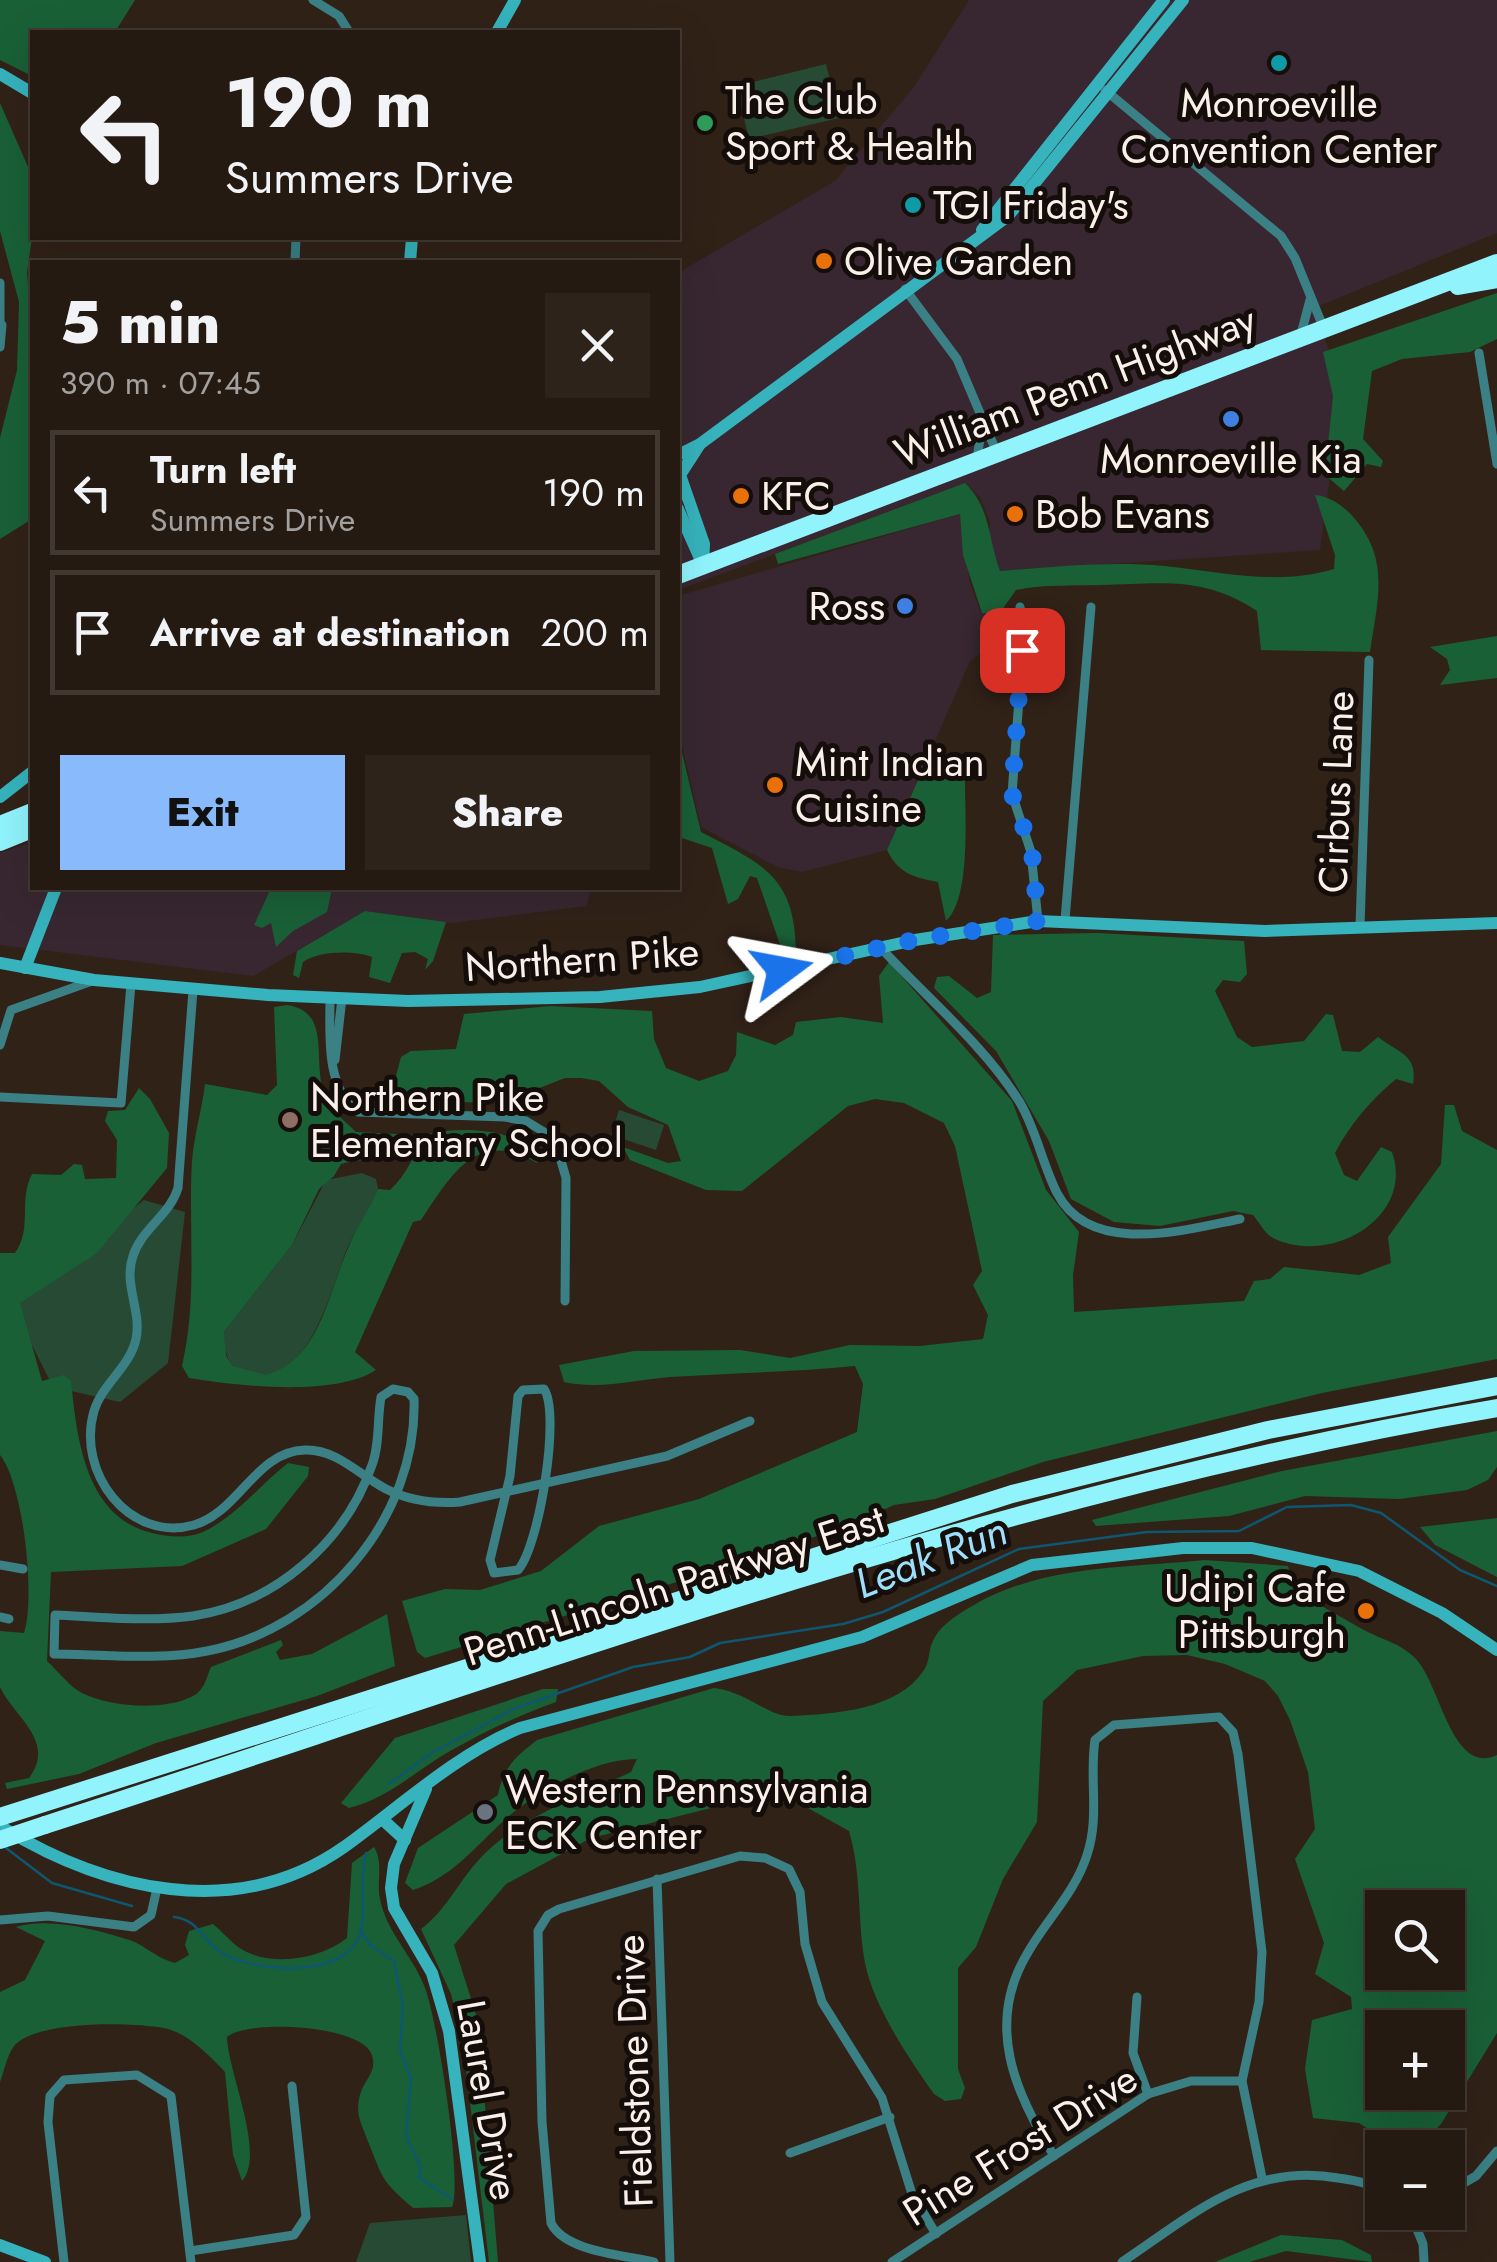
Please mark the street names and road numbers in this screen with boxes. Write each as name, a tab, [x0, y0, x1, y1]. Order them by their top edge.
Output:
street label: William Penn Highway	[886, 290, 1265, 482]
street label: Cirbus Lane	[1303, 690, 1369, 894]
street label: Northern Pike	[463, 922, 701, 996]
street label: Penn-Lincoln Parkway East	[456, 1489, 892, 1680]
street label: Fieldstone Drive	[600, 1934, 668, 2208]
street label: Laurel Drive	[442, 1995, 534, 2205]
street label: Pine Frost Drive	[892, 2050, 1148, 2240]

